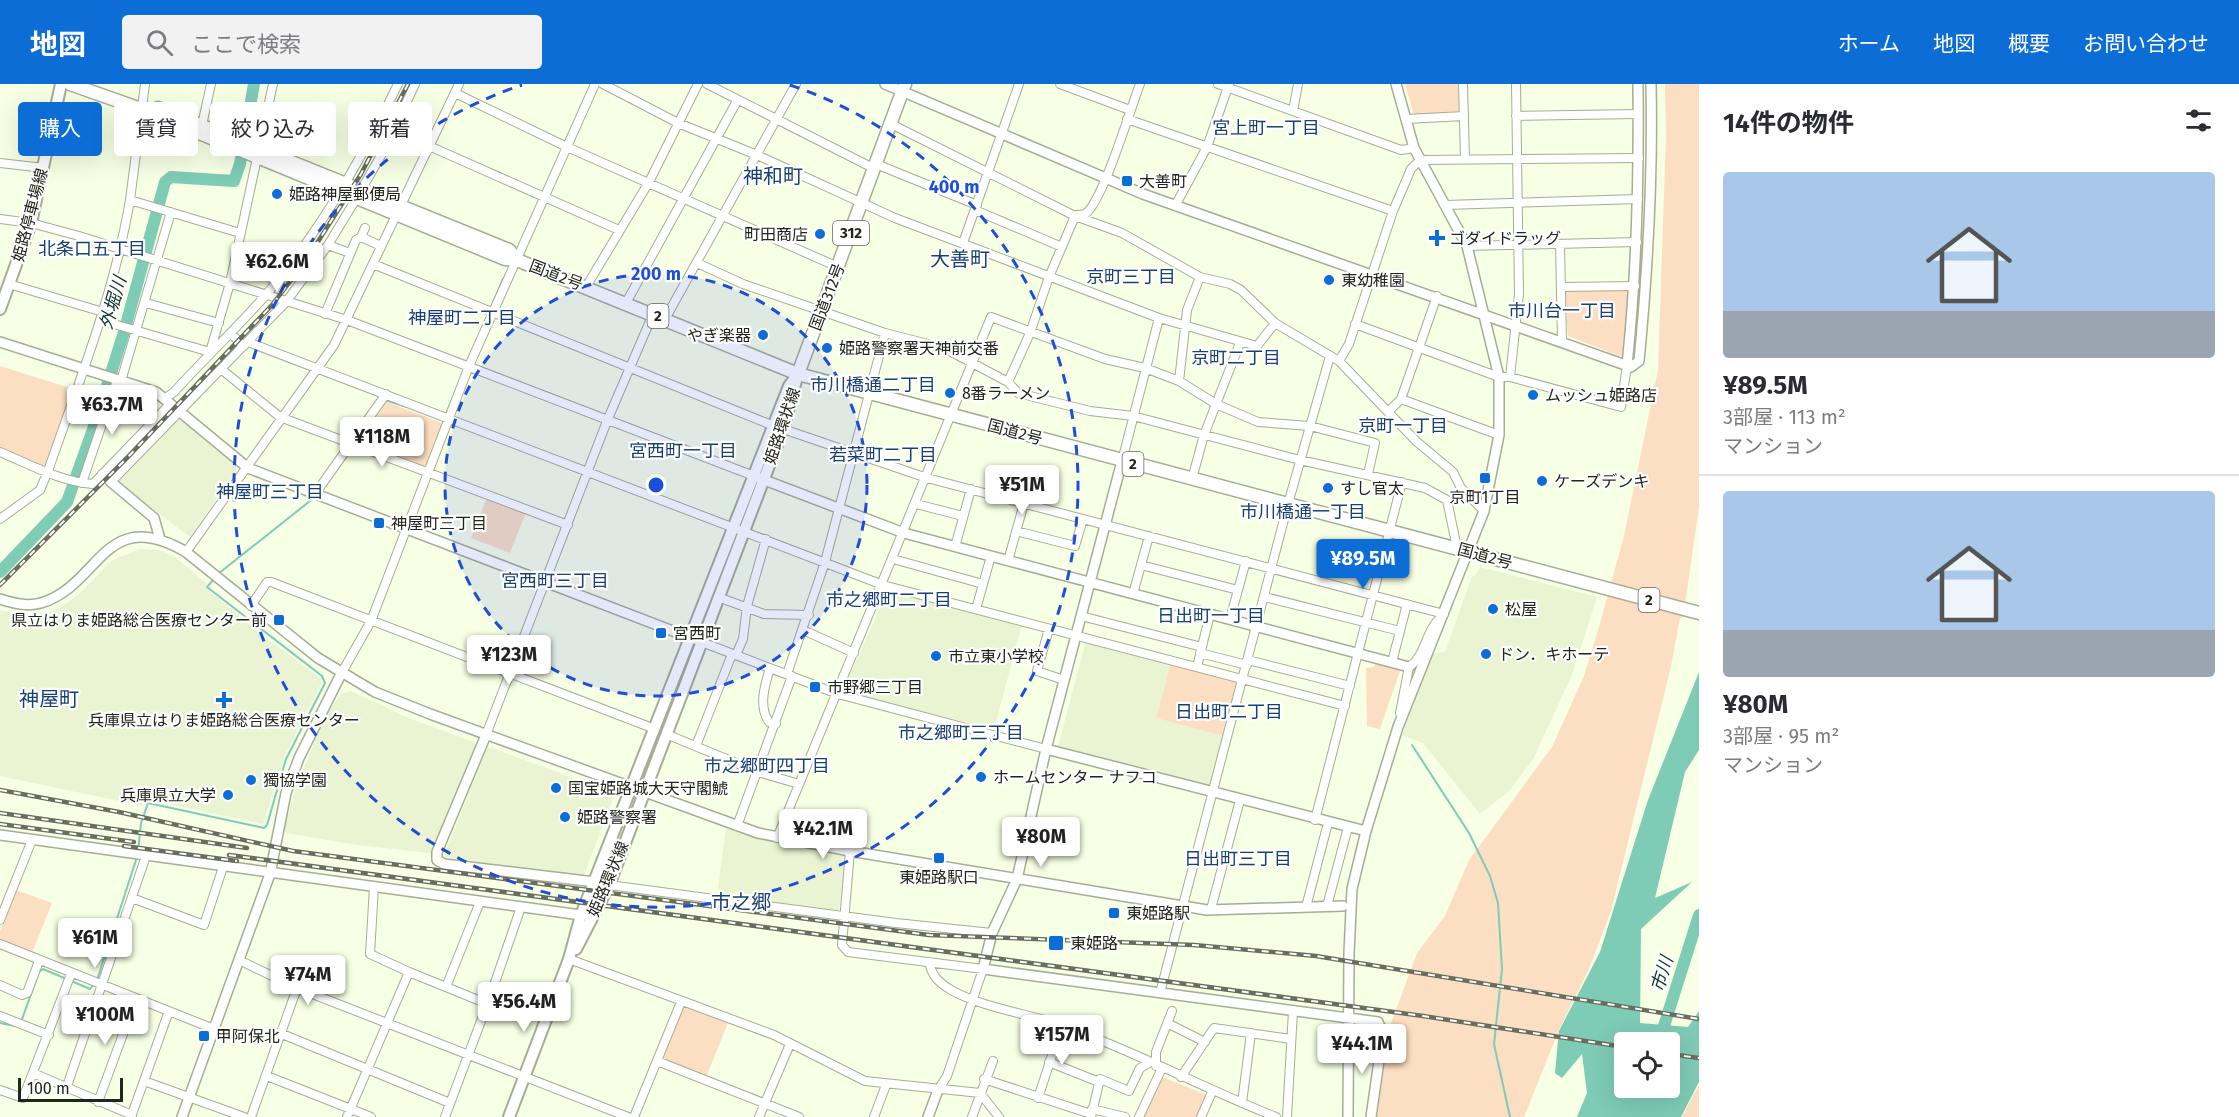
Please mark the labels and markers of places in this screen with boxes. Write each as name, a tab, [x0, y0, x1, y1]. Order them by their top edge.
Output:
place label: 大善町	[1139, 172, 1187, 191]
marker: 大善町	[1120, 174, 1134, 188]
place label: 姫路神屋郵便局	[289, 185, 401, 204]
marker: 姫路神屋郵便局	[270, 187, 284, 201]
place label: 町田商店	[744, 225, 808, 244]
marker: 町田商店	[813, 227, 827, 241]
place label: ゴダイドラッグ	[1449, 229, 1561, 248]
marker: ゴダイドラッグ	[1430, 231, 1444, 245]
pin: ¥62.6M	[228, 242, 326, 293]
place label: 東幼稚園	[1341, 271, 1405, 290]
marker: 東幼稚園	[1322, 273, 1336, 287]
place label: やぎ楽器	[687, 326, 751, 345]
marker: やぎ楽器	[756, 328, 770, 342]
place label: 姫路警察署天神前交番	[839, 339, 999, 358]
marker: 姫路警察署天神前交番	[820, 341, 834, 355]
place label: 8番ラーメン	[962, 384, 1050, 403]
pin: ¥63.7M	[63, 385, 161, 436]
marker: 8番ラーメン	[943, 386, 957, 400]
place label: ムッシュ姫路店	[1545, 386, 1657, 405]
marker: ムッシュ姫路店	[1526, 388, 1540, 402]
pin: ¥118M	[340, 417, 424, 468]
pin: ¥51M	[986, 465, 1058, 516]
marker: 京町1丁目	[1478, 471, 1492, 485]
place label: ケーズデンキ	[1554, 472, 1649, 491]
marker: ケーズデンキ	[1535, 474, 1549, 488]
centre of rings	[646, 475, 666, 495]
place label: すし官太	[1340, 479, 1404, 498]
marker: すし官太	[1321, 481, 1335, 495]
place label: 京町1丁目	[1450, 488, 1520, 507]
place label: 神屋町三丁目	[391, 514, 487, 533]
marker: 神屋町三丁目	[372, 516, 386, 530]
pin: ¥89.5M	[1314, 539, 1412, 590]
place label: 松屋	[1505, 600, 1537, 619]
marker: 松屋	[1486, 602, 1500, 616]
place label: 県立はりま姫路総合医療センター前	[11, 611, 267, 630]
marker: 県立はりま姫路総合医療センター前	[272, 613, 286, 627]
place label: 宮西町	[673, 624, 721, 643]
marker: 宮西町	[654, 626, 668, 640]
pin: ¥123M	[467, 635, 551, 686]
place label: ドン．キホーテ	[1498, 645, 1609, 664]
place label: 市立東小学校	[948, 647, 1044, 666]
marker: ドン．キホーテ	[1479, 647, 1493, 661]
marker: 市立東小学校	[929, 649, 943, 663]
place label: 市野郷三丁目	[827, 678, 923, 697]
marker: 市野郷三丁目	[808, 680, 822, 694]
marker: 兵庫県立はりま姫路総合医療センター	[215, 691, 233, 709]
place label: 兵庫県立はりま姫路総合医療センター	[88, 711, 360, 730]
place label: ホームセンター ナフコ	[993, 768, 1157, 787]
marker: ホームセンター ナフコ	[974, 770, 988, 784]
place label: 獨協学園	[263, 771, 327, 790]
marker: 獨協学園	[244, 773, 258, 787]
place label: 国宝姫路城大天守閣鯱	[568, 779, 728, 798]
marker: 国宝姫路城大天守閣鯱	[549, 781, 563, 795]
place label: 兵庫県立大学	[120, 786, 216, 805]
marker: 兵庫県立大学	[221, 788, 235, 802]
place label: 姫路警察署	[577, 808, 657, 827]
pin: ¥42.1M	[774, 809, 872, 860]
marker: 姫路警察署	[558, 810, 572, 824]
pin: ¥80M	[1005, 817, 1077, 868]
marker: 東姫路駅口	[932, 851, 946, 865]
place label: 東姫路駅口	[899, 868, 979, 887]
place label: 東姫路駅	[1126, 904, 1190, 923]
marker: 東姫路駅	[1107, 906, 1121, 920]
pin: ¥61M	[59, 918, 131, 969]
marker: 東姫路	[1047, 934, 1065, 952]
place label: 東姫路	[1070, 934, 1118, 953]
pin: ¥74M	[272, 955, 344, 1006]
pin: ¥56.4M	[475, 982, 573, 1033]
pin: ¥100M	[63, 995, 147, 1046]
pin: ¥157M	[1020, 1015, 1104, 1066]
pin: ¥44.1M	[1313, 1024, 1411, 1075]
place label: 甲阿保北	[216, 1027, 280, 1046]
marker: 甲阿保北	[197, 1029, 211, 1043]

